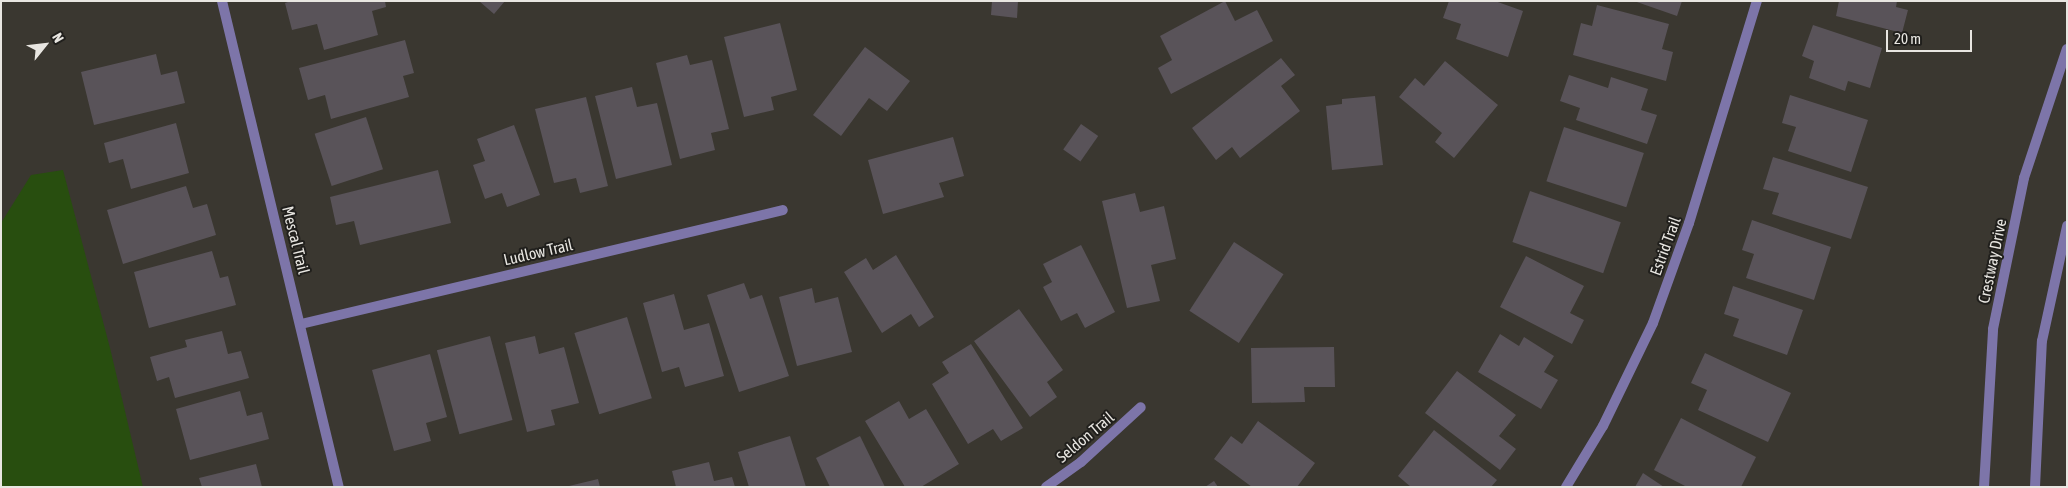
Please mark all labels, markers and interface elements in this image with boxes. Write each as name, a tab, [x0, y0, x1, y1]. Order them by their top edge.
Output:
north arrow	[20, 20, 70, 70]
scale bar	[1888, 20, 1974, 52]
text: N	[49, 30, 67, 45]
text: 20 m	[1894, 30, 1921, 47]
street label: Mescal Trail	[278, 204, 314, 276]
street label: Estrid Trail	[1646, 214, 1684, 278]
street label: Crestway Drive	[1974, 217, 2010, 305]
street label: Ludlow Trail	[501, 235, 575, 269]
street label: Seldon Trail	[1052, 407, 1118, 467]

